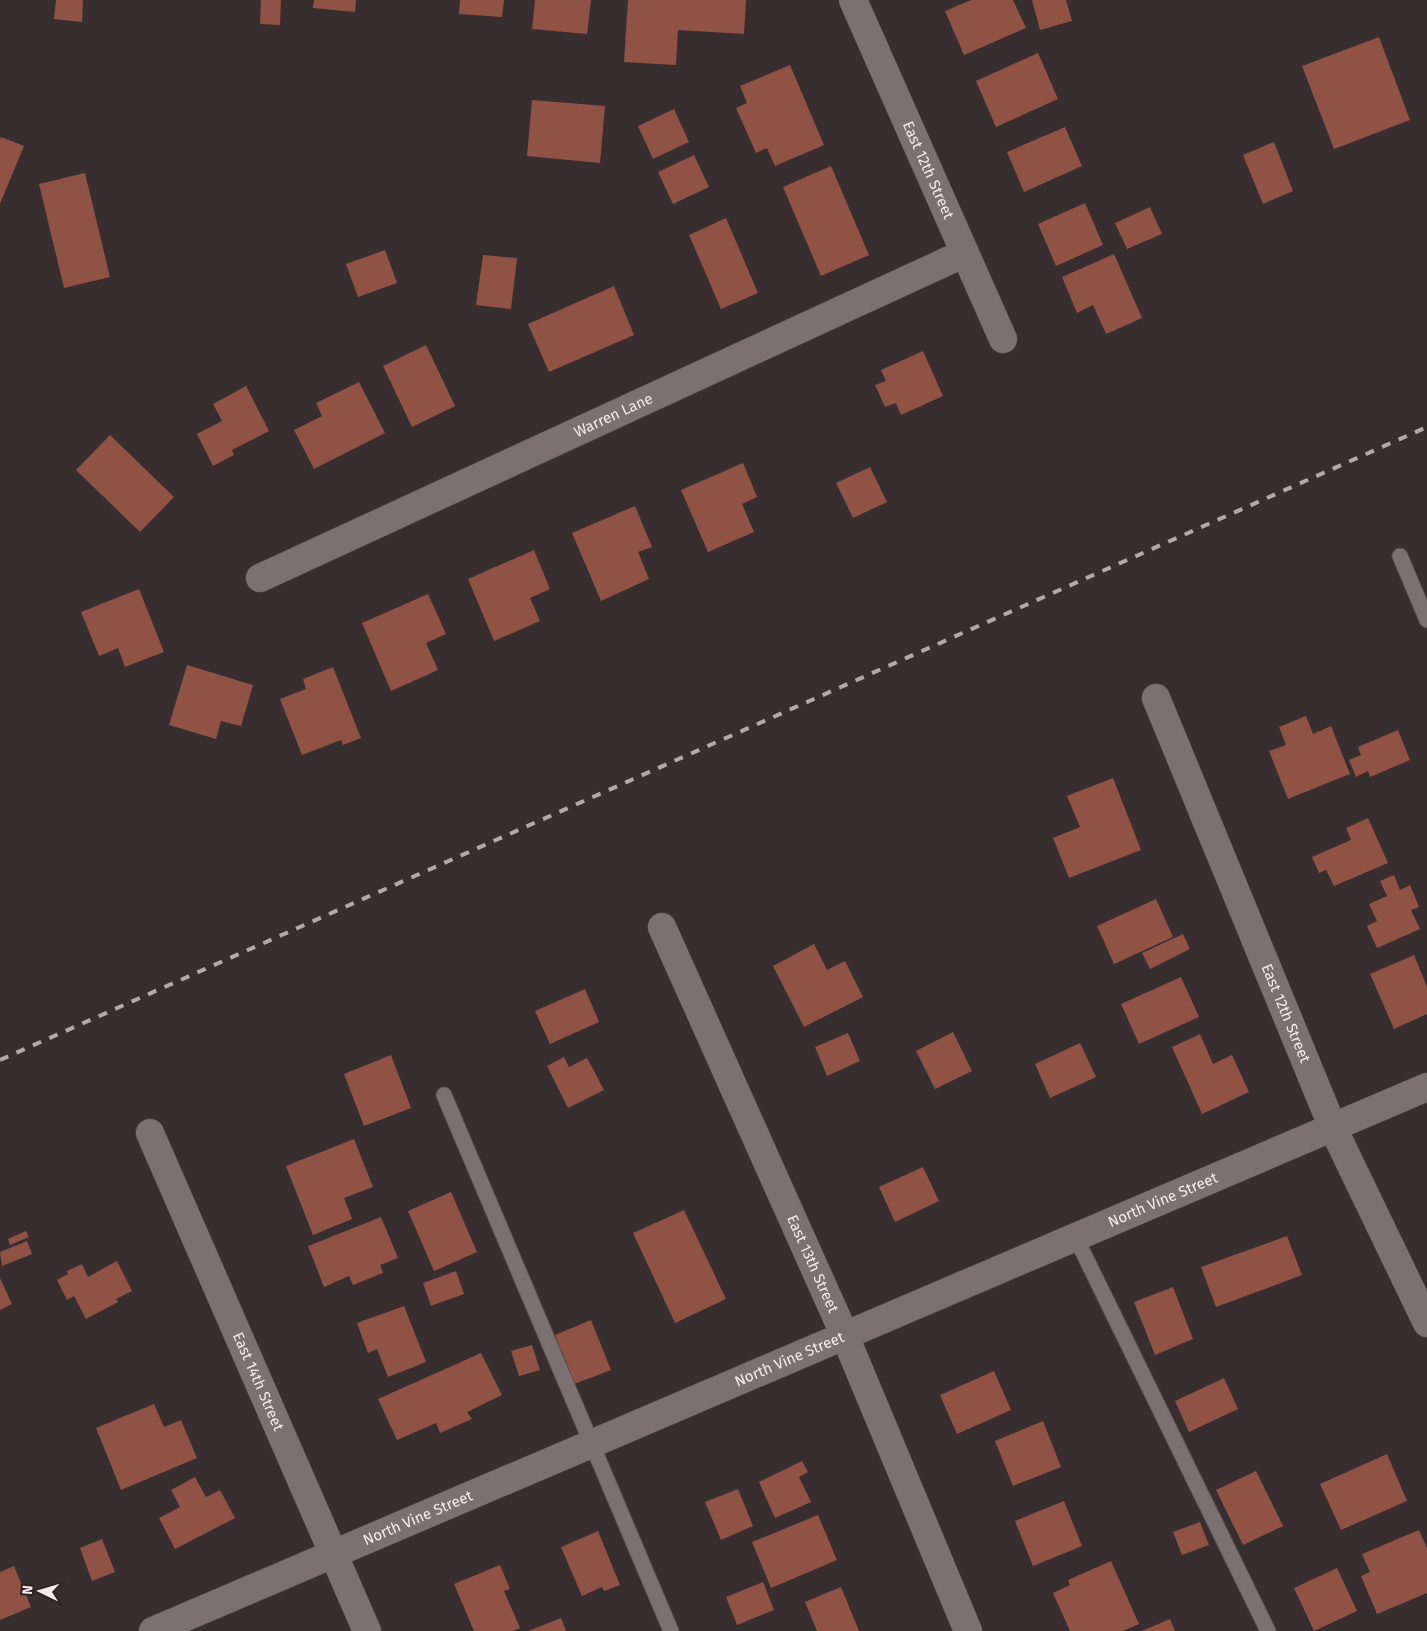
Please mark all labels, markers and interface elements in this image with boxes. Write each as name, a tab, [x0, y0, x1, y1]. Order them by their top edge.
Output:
street label: East 12th Street	[899, 118, 958, 222]
street label: Warren Lane	[571, 389, 656, 441]
street label: East 12th Street	[1257, 961, 1314, 1066]
street label: North Vine Street	[1105, 1168, 1221, 1231]
street label: East 13th Street	[783, 1212, 843, 1316]
street label: North Vine Street	[732, 1328, 847, 1391]
street label: East 14th Street	[229, 1329, 288, 1434]
street label: North Vine Street	[360, 1486, 476, 1549]
north arrow	[15, 1566, 65, 1616]
text: N	[19, 1585, 36, 1595]

